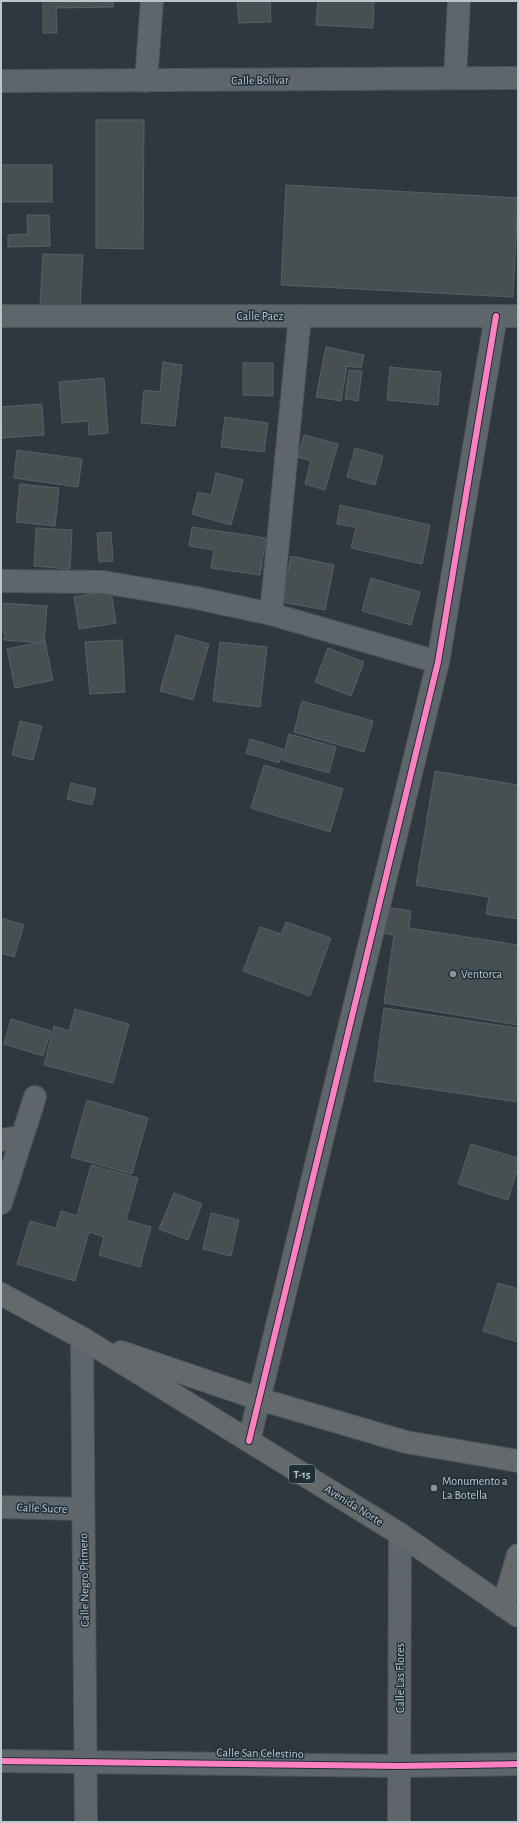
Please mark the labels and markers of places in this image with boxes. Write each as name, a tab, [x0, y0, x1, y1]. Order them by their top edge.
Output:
place label: Ventorca	[461, 968, 503, 980]
marker: Ventorca	[448, 969, 458, 979]
place label: Monumento a La Botella	[442, 1475, 508, 1501]
marker: Monumento a La Botella	[429, 1483, 439, 1493]

